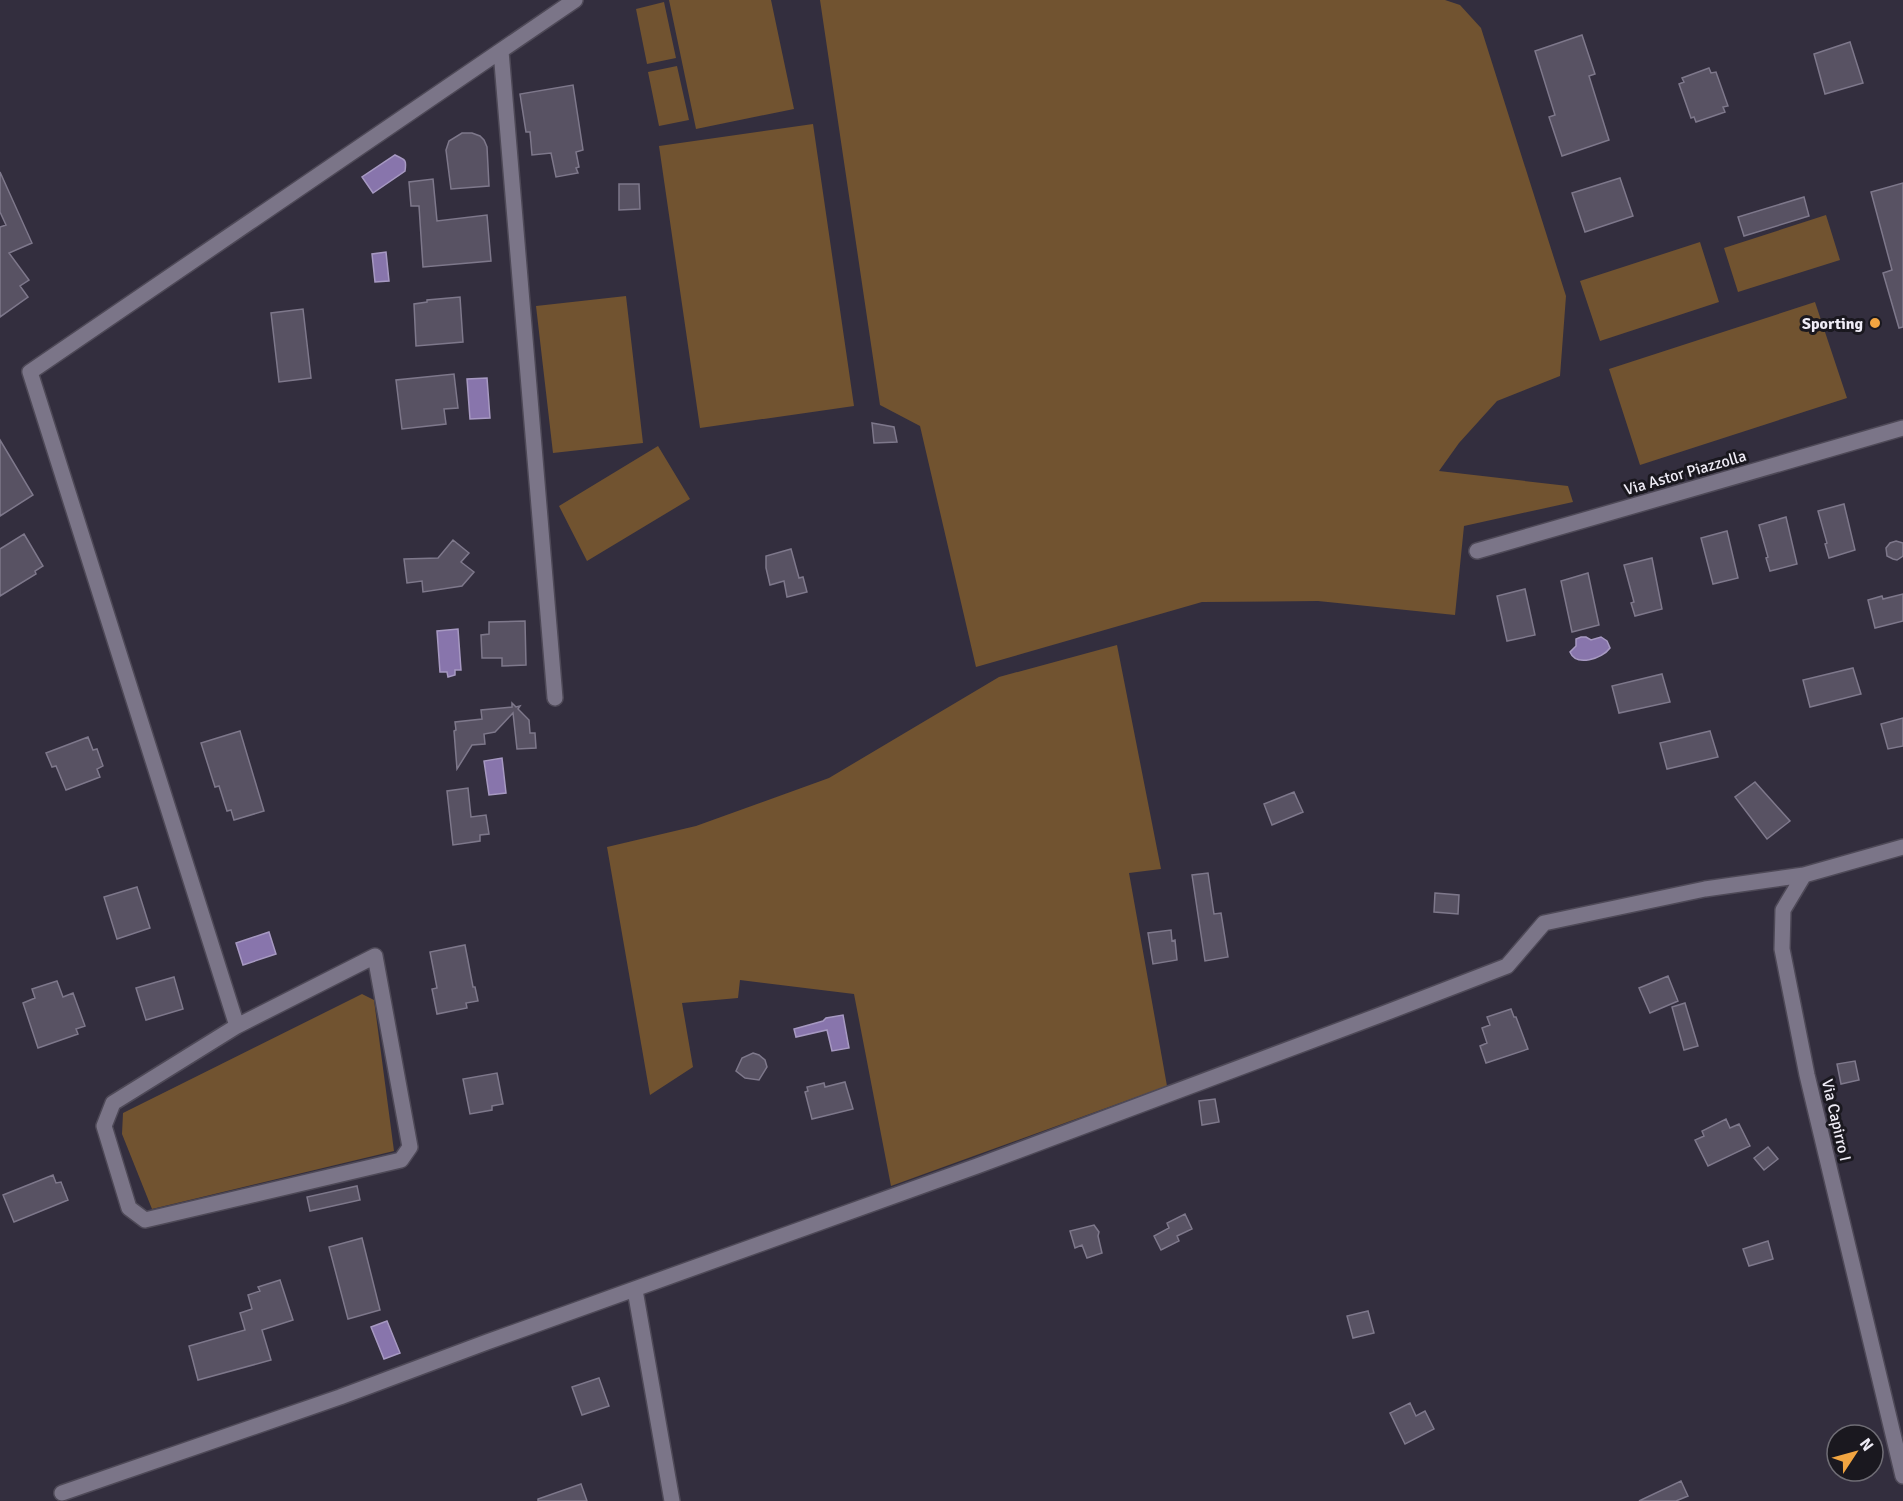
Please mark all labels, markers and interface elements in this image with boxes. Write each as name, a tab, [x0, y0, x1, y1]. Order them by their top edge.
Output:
place label: Sporting	[1802, 314, 1863, 334]
marker: Sporting	[1868, 316, 1882, 330]
street label: Via Astor Piazzolla	[1622, 446, 1749, 500]
street label: Via Capirro I	[1817, 1077, 1855, 1163]
north arrow	[1825, 1423, 1885, 1483]
text: N	[1855, 1434, 1878, 1455]

